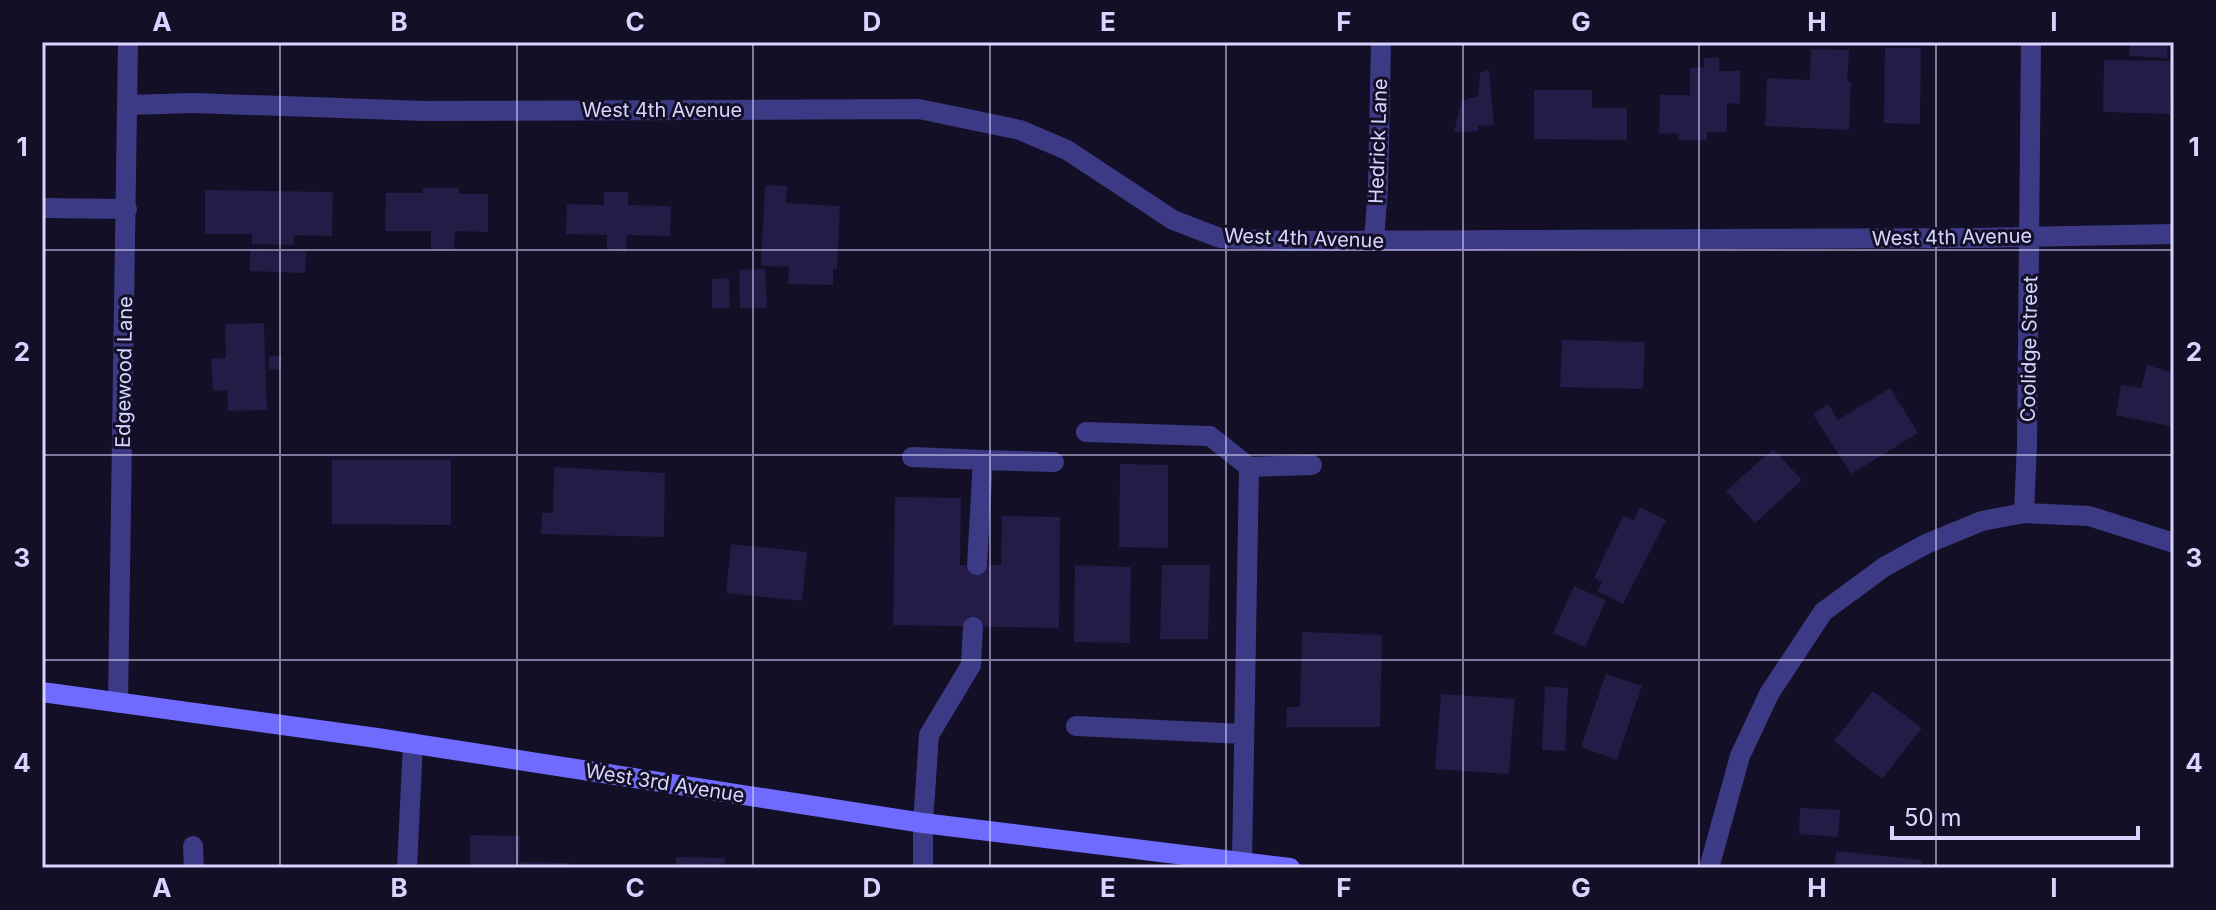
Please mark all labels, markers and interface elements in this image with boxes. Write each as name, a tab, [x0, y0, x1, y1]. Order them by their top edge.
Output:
text: A	[152, 6, 172, 37]
text: B	[390, 6, 408, 37]
text: C	[625, 6, 645, 37]
text: D	[863, 6, 881, 37]
text: E	[1100, 6, 1116, 37]
text: F	[1336, 6, 1352, 37]
text: G	[1571, 6, 1591, 37]
text: H	[1807, 6, 1827, 37]
text: I	[2050, 6, 2058, 37]
street label: Hedrick Lane	[1364, 78, 1392, 204]
street label: West 4th Avenue	[582, 98, 742, 122]
text: 1	[16, 131, 28, 162]
text: 1	[2188, 131, 2200, 162]
street label: West 4th Avenue	[1224, 223, 1384, 253]
street label: West 4th Avenue	[1872, 224, 2032, 250]
street label: Coolidge Street	[2016, 275, 2042, 422]
street label: Edgewood Lane	[111, 296, 137, 448]
text: 2	[14, 336, 30, 367]
text: 2	[2186, 336, 2202, 367]
text: 3	[14, 542, 30, 573]
text: 3	[2186, 542, 2202, 573]
text: 4	[13, 747, 31, 778]
text: 4	[2185, 747, 2203, 778]
street label: West 3rd Avenue	[584, 759, 746, 807]
scale bar	[1892, 790, 2138, 840]
text: 50 m	[1904, 803, 1962, 832]
text: A	[152, 872, 172, 903]
text: B	[390, 872, 408, 903]
text: C	[625, 872, 645, 903]
text: D	[863, 872, 881, 903]
text: E	[1100, 872, 1116, 903]
text: F	[1336, 872, 1352, 903]
text: G	[1571, 872, 1591, 903]
text: H	[1807, 872, 1827, 903]
text: I	[2050, 872, 2058, 903]

